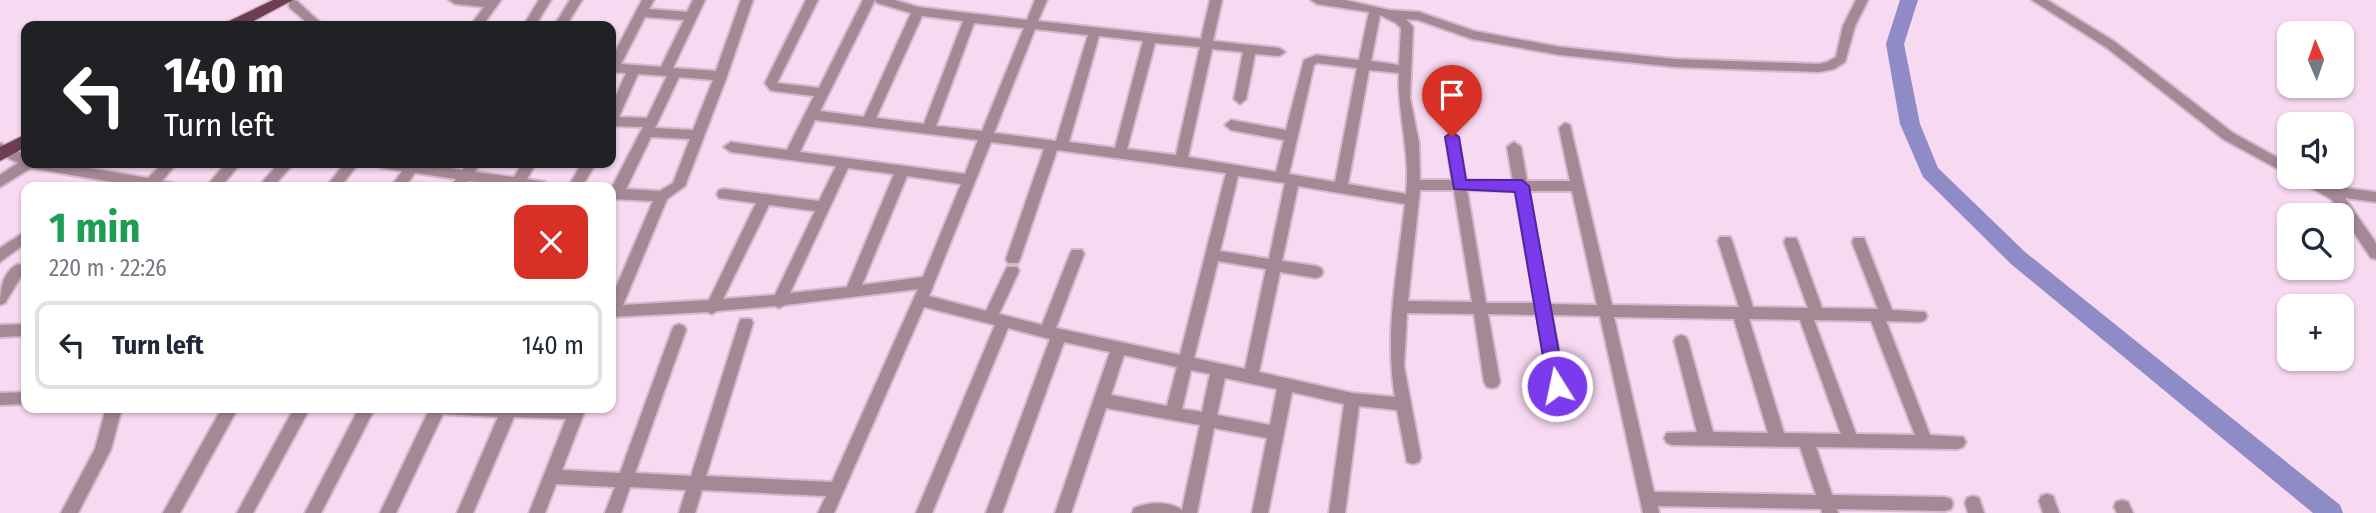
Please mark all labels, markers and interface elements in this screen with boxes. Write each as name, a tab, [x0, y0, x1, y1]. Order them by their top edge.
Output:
north arrow	[2277, 21, 2354, 98]
map controls	[2277, 21, 2354, 371]
text: 140 m	[164, 46, 284, 105]
icon: left	[49, 49, 140, 140]
pin	[1422, 65, 1482, 137]
icon: arrive	[1433, 76, 1471, 114]
text: Turn left	[164, 106, 274, 144]
button: sound	[2277, 112, 2354, 189]
text: 1 min	[49, 203, 140, 253]
button: search	[2277, 203, 2354, 280]
button: close	[514, 205, 588, 279]
text: 220 m · 22:26	[49, 254, 167, 282]
button: +	[2277, 294, 2354, 371]
icon: left	[53, 326, 91, 364]
text: Turn left	[112, 330, 204, 361]
text: 140 m	[522, 330, 584, 361]
position arrow	[1520, 349, 1594, 423]

